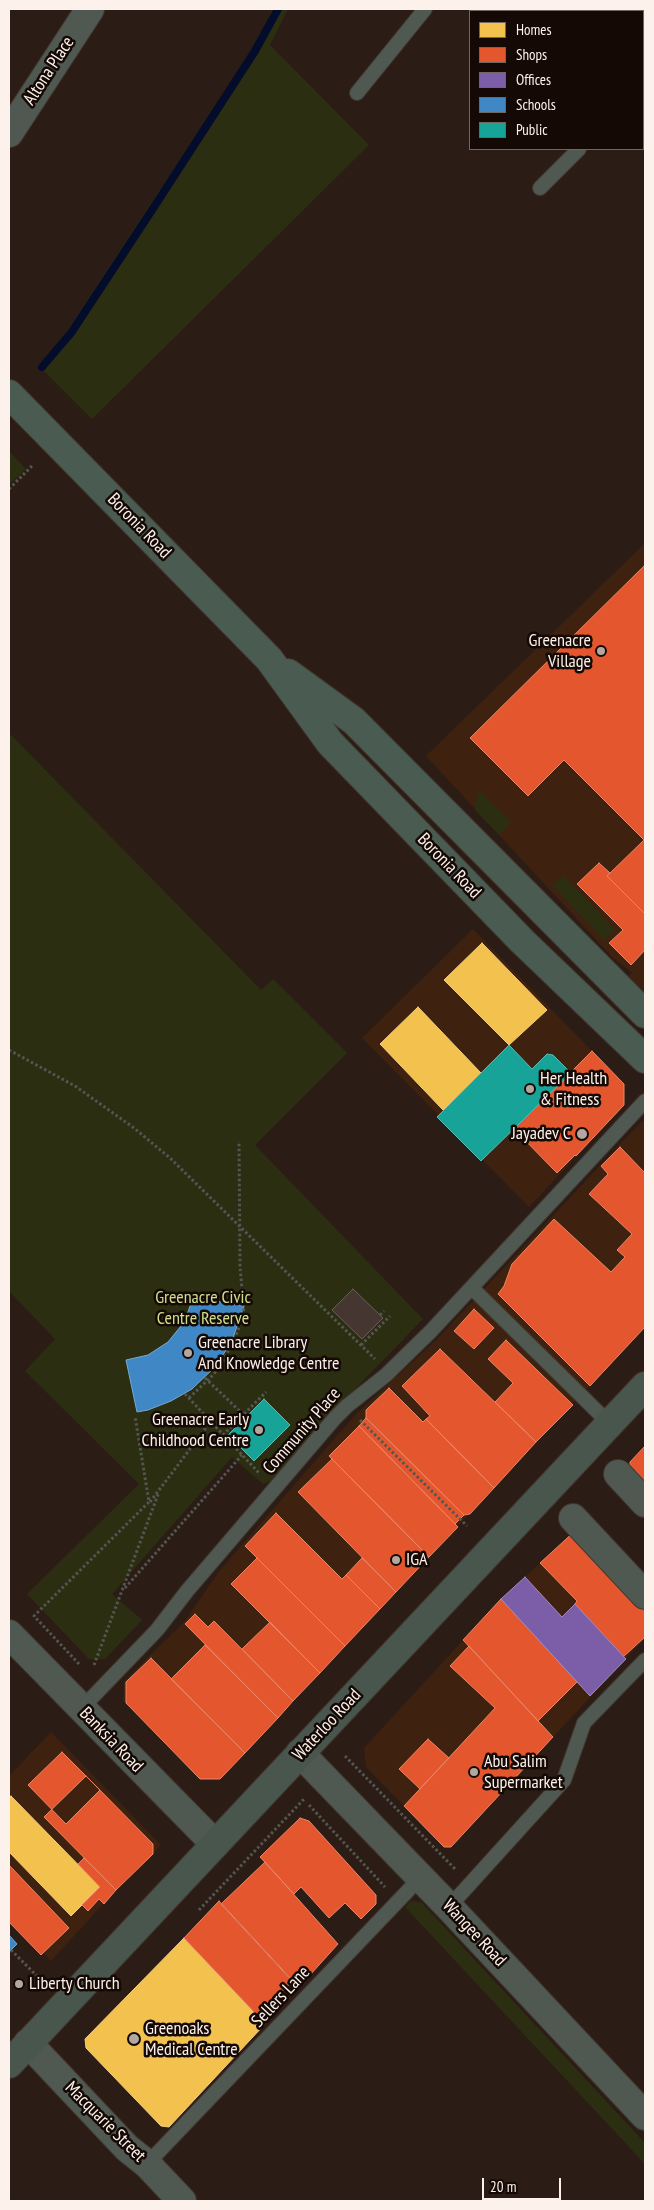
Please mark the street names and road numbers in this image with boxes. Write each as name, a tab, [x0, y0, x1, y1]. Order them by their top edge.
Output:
street label: Altona Place	[19, 33, 79, 109]
street label: Boronia Road	[103, 489, 175, 563]
street label: Boronia Road	[413, 829, 485, 903]
street label: Community Place	[259, 1384, 345, 1478]
street label: Waterloo Road	[288, 1685, 366, 1765]
street label: Banksia Road	[75, 1703, 147, 1777]
street label: Wangee Road	[438, 1895, 510, 1971]
street label: Sellers Lane	[247, 1962, 315, 2032]
street label: Macquarie Street	[60, 2077, 150, 2167]

